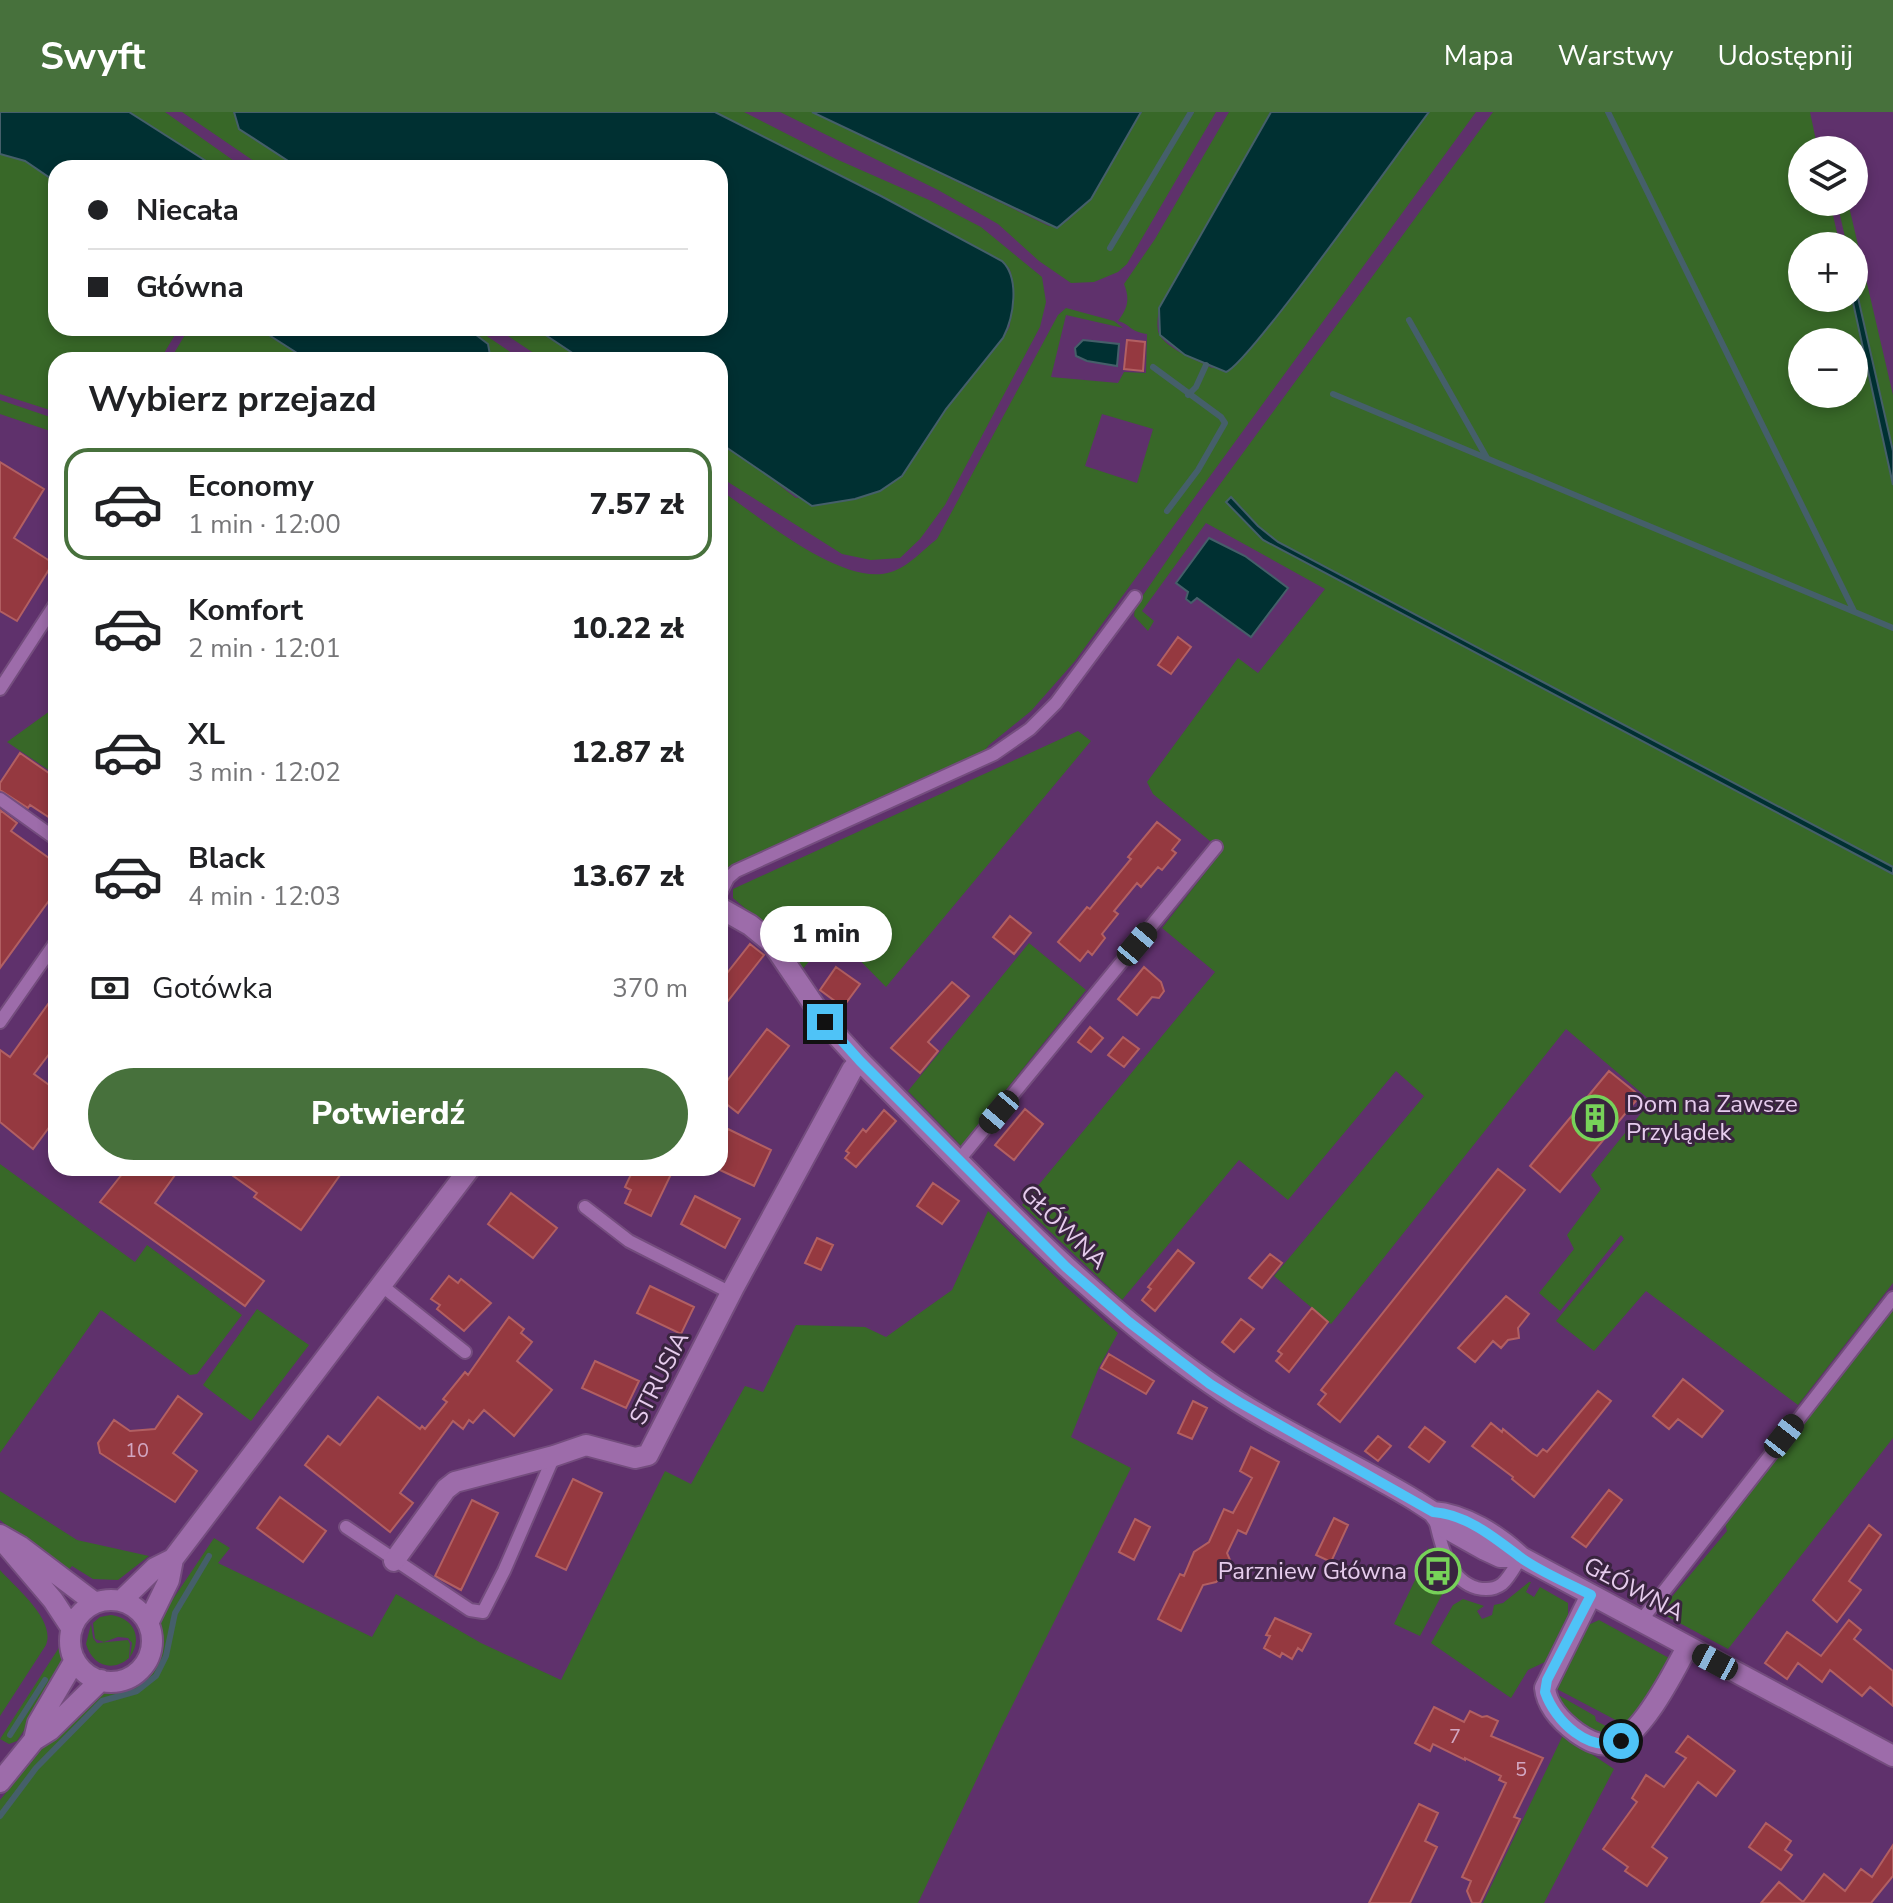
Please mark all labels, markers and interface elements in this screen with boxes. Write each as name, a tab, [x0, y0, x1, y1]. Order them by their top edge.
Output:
text: Swyft	[40, 31, 145, 82]
text: Mapa	[1444, 37, 1514, 75]
text: Warstwy	[1558, 37, 1674, 75]
text: Udostępnij	[1718, 37, 1853, 75]
map controls	[1788, 136, 1868, 408]
button: layers	[1788, 136, 1868, 216]
text: Niecała	[136, 190, 239, 231]
button: +	[1788, 232, 1868, 312]
text: Główna	[136, 267, 244, 308]
button: −	[1788, 328, 1868, 408]
text: Wybierz przejazd	[88, 375, 377, 424]
text: Economy	[188, 466, 314, 507]
icon: car	[92, 468, 164, 540]
text: 7.57 zł	[589, 484, 684, 525]
text: 1 min · 12:00	[188, 507, 341, 542]
text: Komfort	[188, 590, 303, 631]
icon: car	[92, 592, 164, 664]
text: 10.22 zł	[571, 608, 684, 649]
text: 2 min · 12:01	[188, 631, 341, 666]
text: XL	[188, 714, 225, 755]
icon: car	[92, 716, 164, 788]
text: 12.87 zł	[571, 732, 684, 773]
text: 3 min · 12:02	[188, 755, 341, 790]
text: Black	[188, 838, 265, 879]
icon: car	[92, 840, 164, 912]
text: 13.67 zł	[571, 856, 684, 897]
text: 4 min · 12:03	[188, 879, 341, 914]
callout: 1 min	[759, 906, 891, 962]
text: 1 min	[792, 916, 860, 951]
car	[1112, 918, 1162, 970]
icon: cash	[88, 966, 132, 1010]
text: Gotówka	[152, 968, 273, 1009]
text: 370 m	[612, 971, 688, 1006]
route end	[807, 1004, 843, 1040]
button: Potwierdź	[88, 1068, 688, 1160]
car	[974, 1086, 1024, 1138]
place label: Dom na Zawsze Przylądek	[1626, 1088, 1798, 1148]
building icon: Dom na Zawsze Przylądek	[1571, 1094, 1619, 1142]
street label: GŁÓWNA	[1014, 1178, 1115, 1277]
street label: STRUSIA	[622, 1325, 696, 1430]
car	[1760, 1410, 1808, 1462]
house number: 10	[125, 1437, 149, 1464]
bus stop icon: Parzniew Główna	[1414, 1547, 1462, 1595]
street label: GŁÓWNA	[1578, 1549, 1690, 1629]
place label: Parzniew Główna	[1218, 1555, 1407, 1587]
car	[1688, 1640, 1742, 1684]
house number: 7	[1449, 1723, 1461, 1750]
route start	[1603, 1723, 1639, 1759]
house number: 5	[1515, 1756, 1527, 1783]

